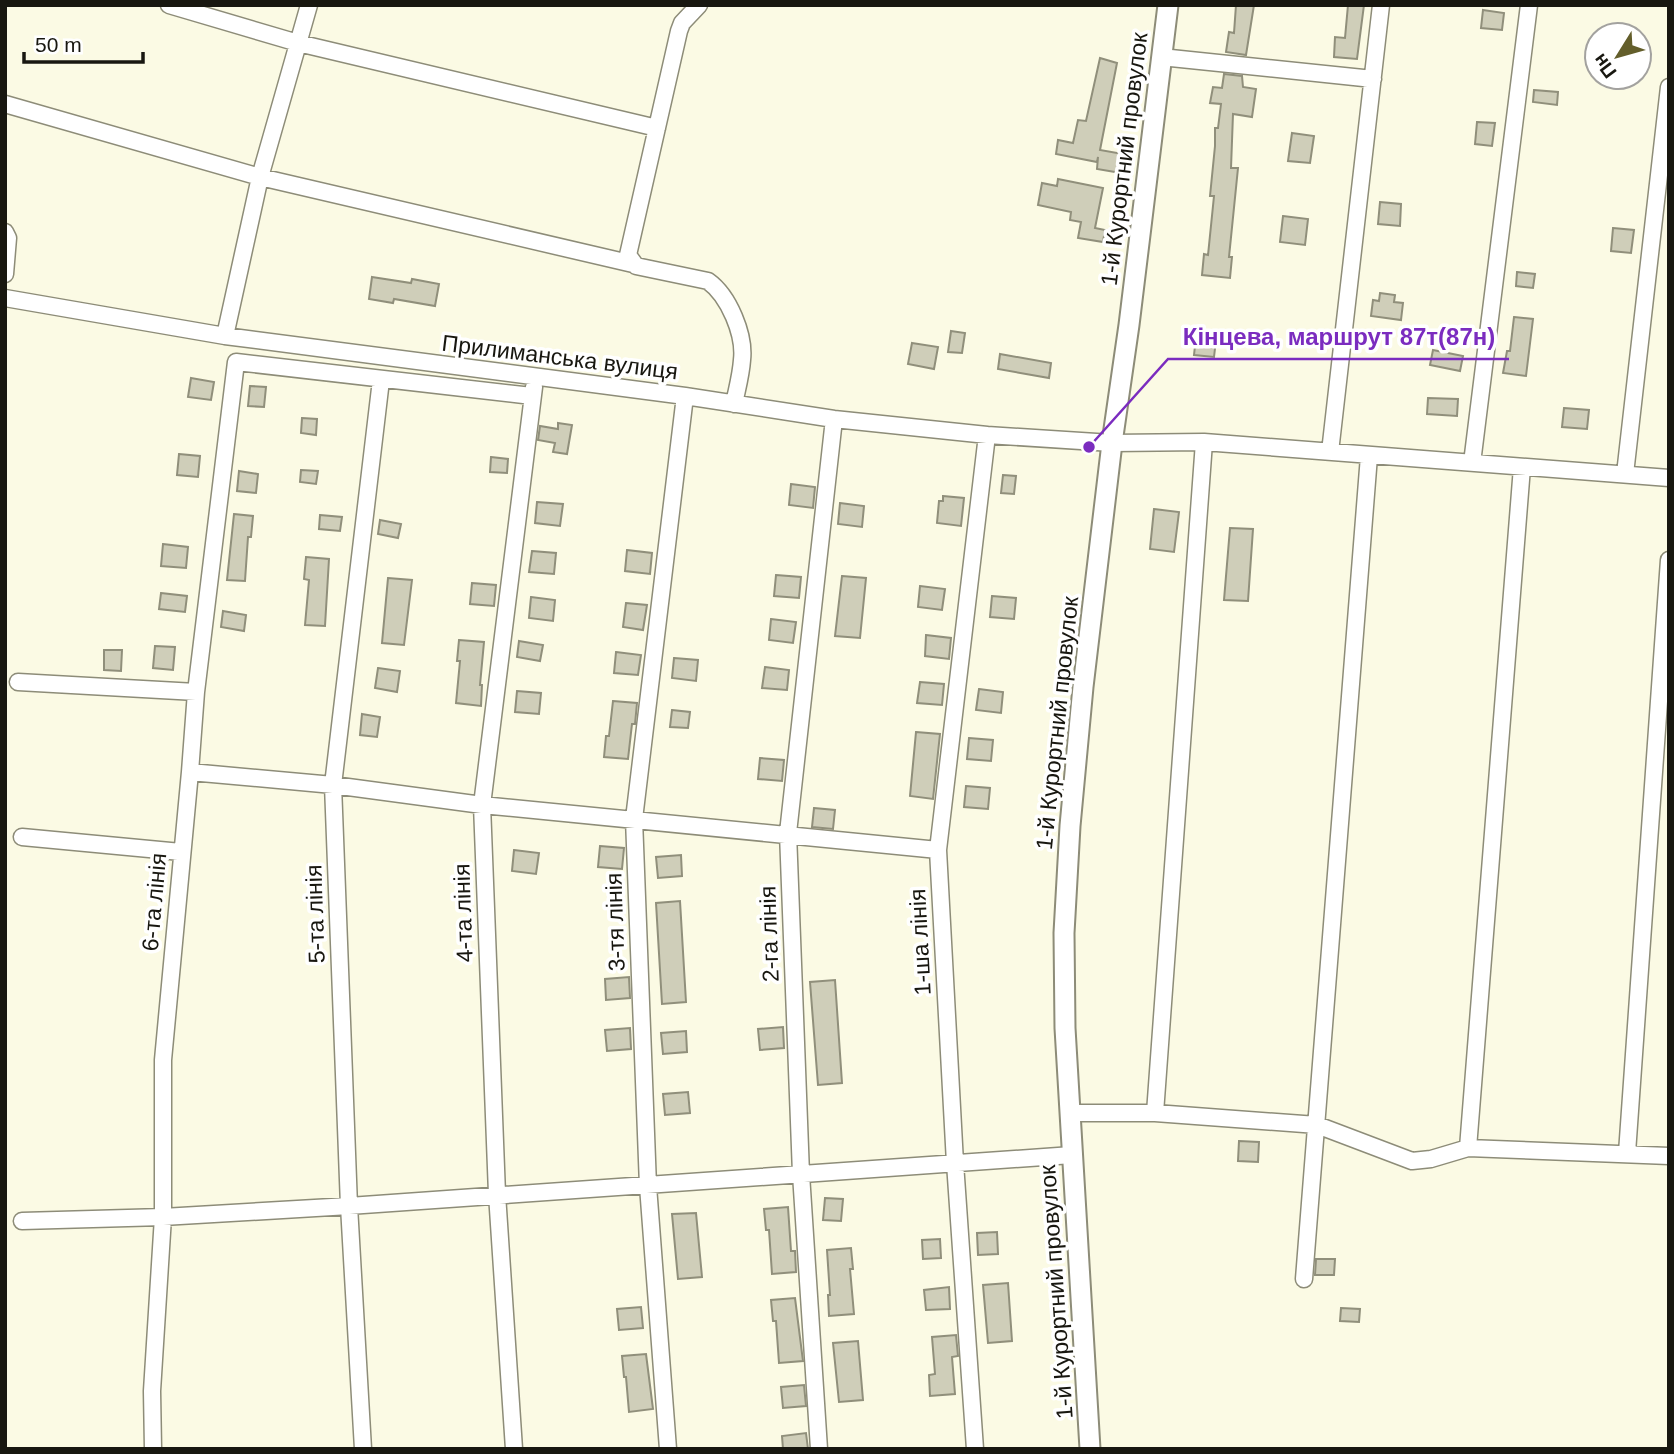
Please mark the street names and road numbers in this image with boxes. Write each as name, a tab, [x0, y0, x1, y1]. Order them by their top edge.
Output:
street label: 1-й Курортний провулок	[1096, 30, 1153, 287]
street label: Прилиманська вулиця	[441, 330, 679, 384]
street label: 1-й Курортний провулок	[1031, 594, 1083, 851]
street label: 6-та лінія	[137, 852, 171, 952]
street label: 4-та лінія	[448, 863, 478, 963]
street label: 5-та лінія	[300, 864, 330, 964]
street label: 3-тя лінія	[600, 872, 630, 972]
street label: 2-га лінія	[754, 885, 784, 983]
street label: 1-ша лінія	[904, 888, 936, 996]
street label: 1-й Курортний провулок	[1034, 1163, 1078, 1420]

